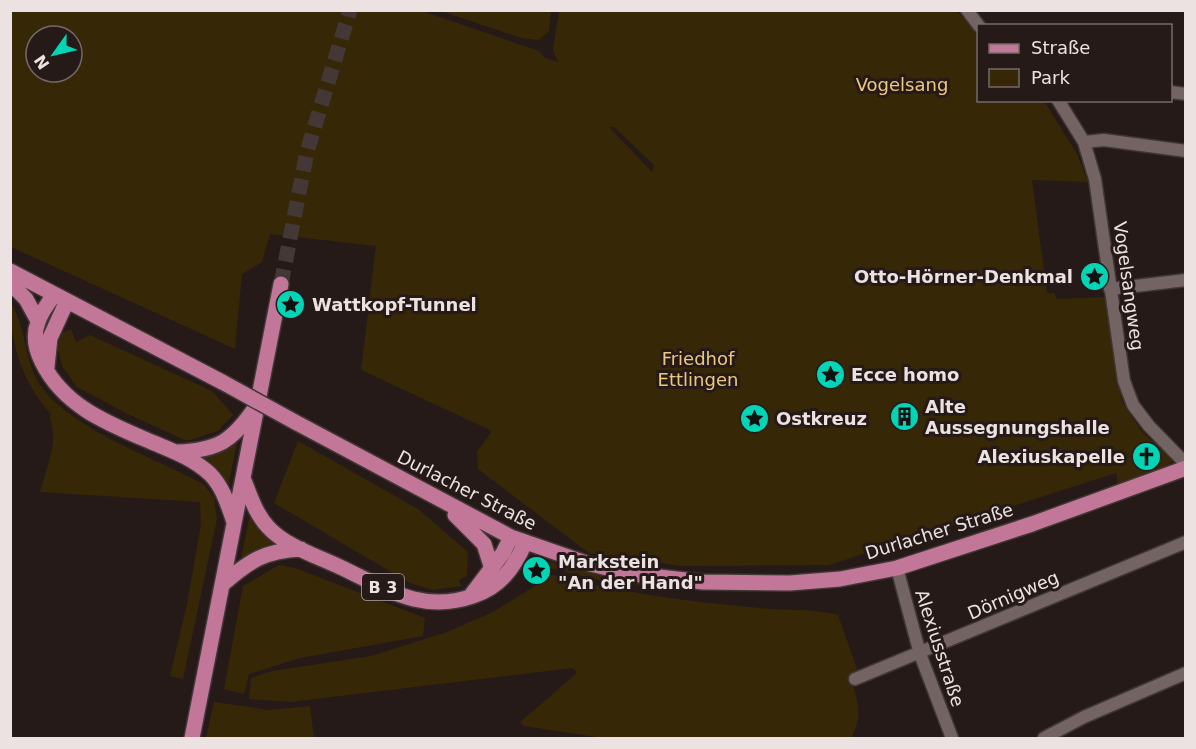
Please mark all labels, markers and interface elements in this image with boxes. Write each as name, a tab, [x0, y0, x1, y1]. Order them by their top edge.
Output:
north arrow	[24, 24, 84, 84]
legend	[977, 24, 1172, 102]
text: Straße	[1031, 37, 1090, 58]
text: N	[30, 51, 54, 73]
text: Park	[1031, 67, 1070, 88]
park label: Vogelsang	[856, 74, 948, 95]
street label: Vogelsangweg	[1110, 220, 1148, 352]
place icon: Otto-Hörner-Denkmal	[1078, 260, 1110, 292]
place label: Otto-Hörner-Denkmal	[854, 266, 1073, 287]
place icon: Wattkopf-Tunnel	[275, 288, 307, 320]
place label: Wattkopf-Tunnel	[312, 294, 477, 315]
park label: Friedhof Ettlingen	[658, 348, 738, 390]
place icon: Ecce homo	[814, 358, 846, 390]
place label: Ecce homo	[851, 364, 959, 385]
place label: Alte Aussegnungshalle	[925, 396, 1110, 438]
building icon: Alte Aussegnungshalle	[888, 400, 920, 432]
place icon: Ostkreuz	[739, 402, 771, 434]
place label: Ostkreuz	[776, 408, 867, 429]
church icon: Alexiuskapelle	[1130, 440, 1162, 472]
street label: Durlacher Straße	[394, 446, 540, 534]
place label: Alexiuskapelle	[978, 446, 1125, 467]
street label: Durlacher Straße	[863, 499, 1015, 563]
place label: Markstein "An der Hand"	[558, 551, 703, 593]
place icon: Markstein "An der Hand"	[521, 555, 553, 587]
street label: Dörnigweg	[964, 566, 1062, 624]
road number: B 3	[362, 574, 404, 600]
street label: Alexiusstraße	[911, 587, 969, 709]

